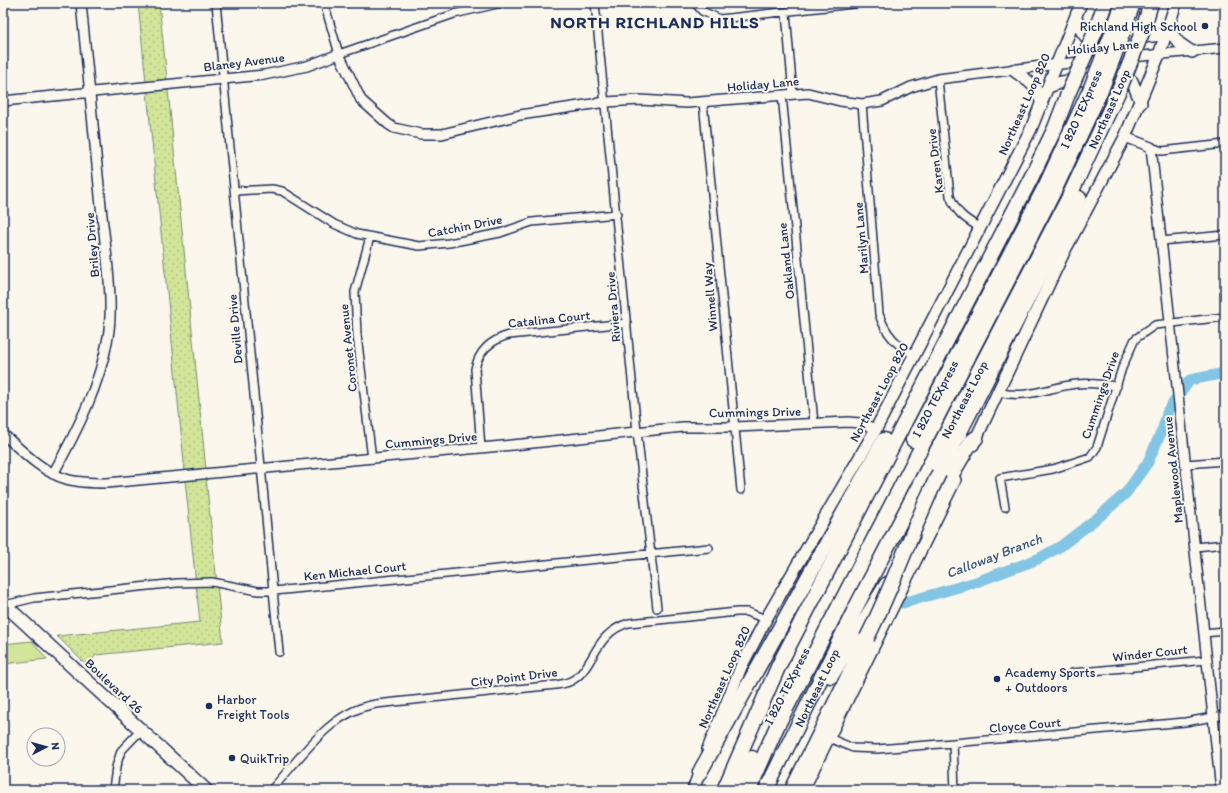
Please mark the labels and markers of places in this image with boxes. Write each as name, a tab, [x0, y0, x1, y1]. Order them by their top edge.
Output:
place label: Richland High School	[1080, 19, 1197, 34]
marker: Richland High School	[1200, 21, 1210, 31]
place label: Academy Sports + Outdoors	[1005, 665, 1096, 695]
marker: Academy Sports + Outdoors	[992, 674, 1002, 684]
place label: Harbor Freight Tools	[217, 692, 290, 722]
marker: Harbor Freight Tools	[204, 701, 214, 711]
place label: QuikTrip	[240, 751, 289, 766]
marker: QuikTrip	[227, 753, 237, 763]

